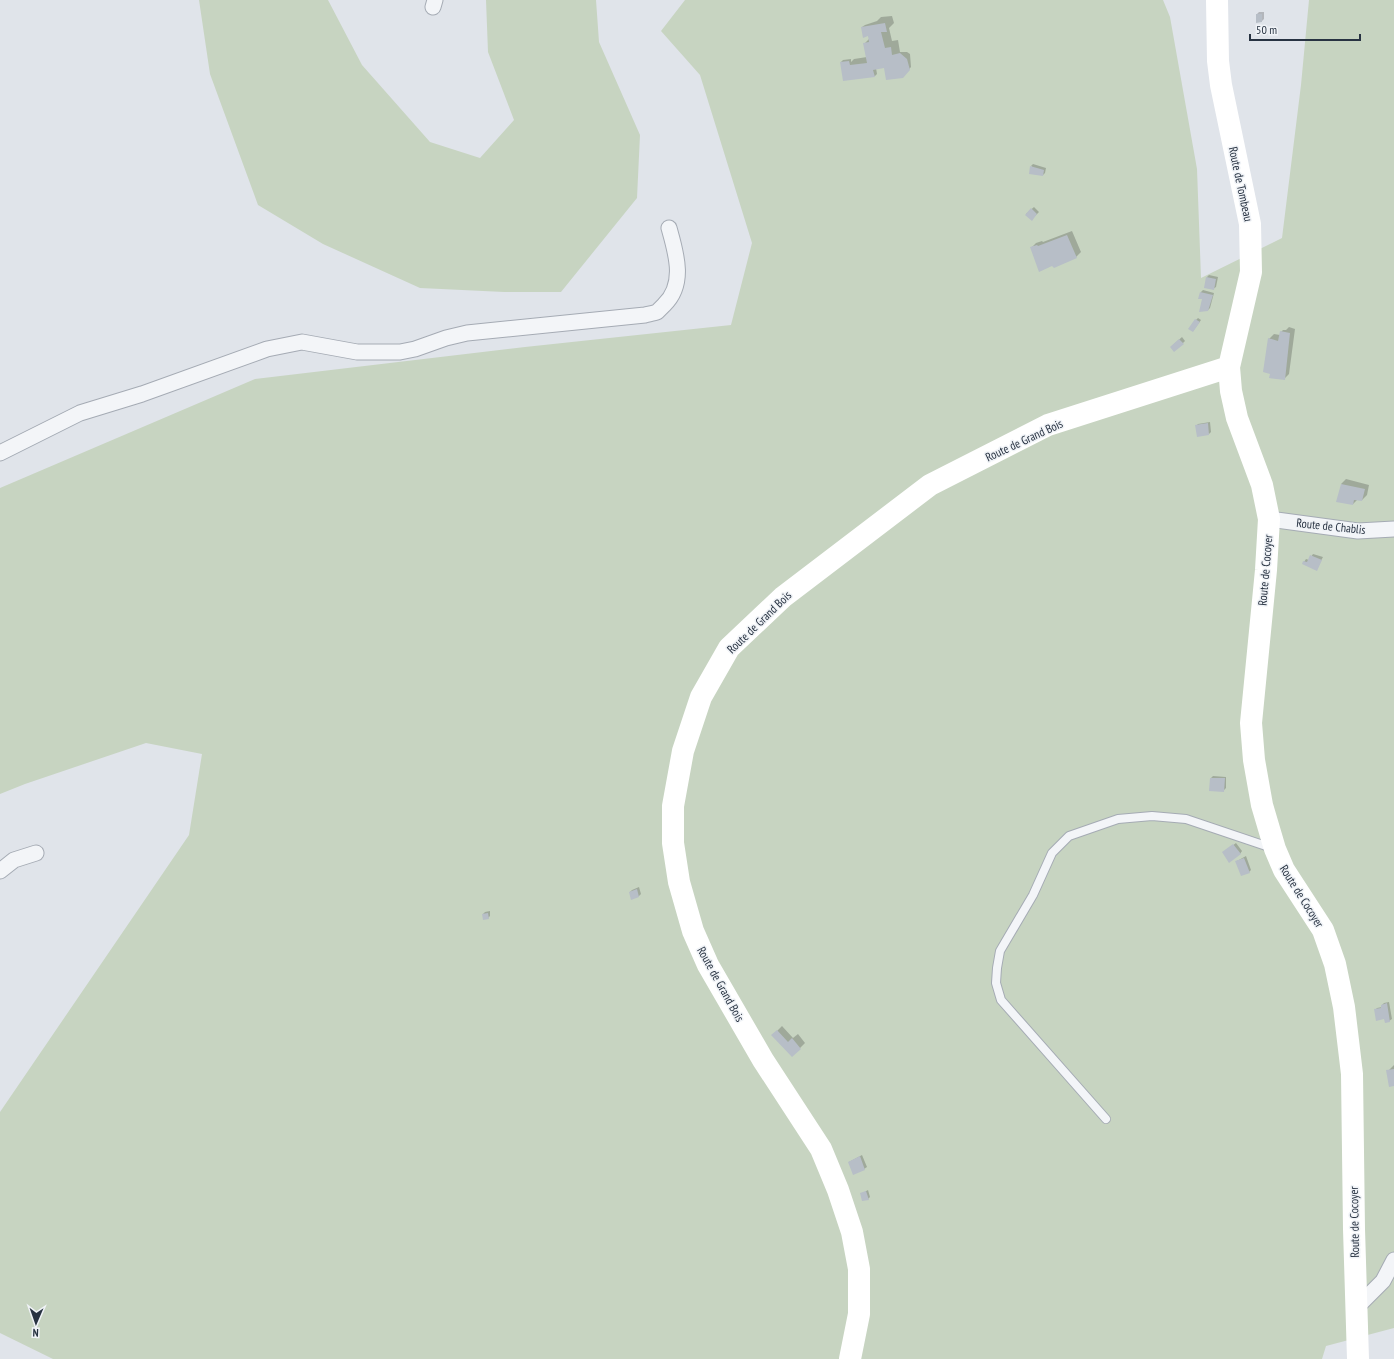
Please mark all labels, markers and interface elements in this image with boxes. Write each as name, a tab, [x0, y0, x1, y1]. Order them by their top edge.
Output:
scale bar	[1250, 16, 1360, 42]
text: 50 m	[1256, 22, 1277, 37]
street label: Route de Tombeau	[1226, 145, 1256, 223]
street label: Route de Grand Bois	[983, 416, 1065, 464]
street label: Route de Chablis	[1296, 515, 1366, 537]
street label: Route de Cocoyer	[1254, 533, 1276, 606]
street label: Route de Grand Bois	[724, 588, 794, 656]
street label: Route de Cocoyer	[1277, 862, 1328, 931]
street label: Route de Grand Bois	[694, 944, 748, 1024]
street label: Route de Cocoyer	[1346, 1186, 1362, 1258]
north arrow	[16, 1303, 56, 1343]
text: N	[32, 1326, 39, 1340]

